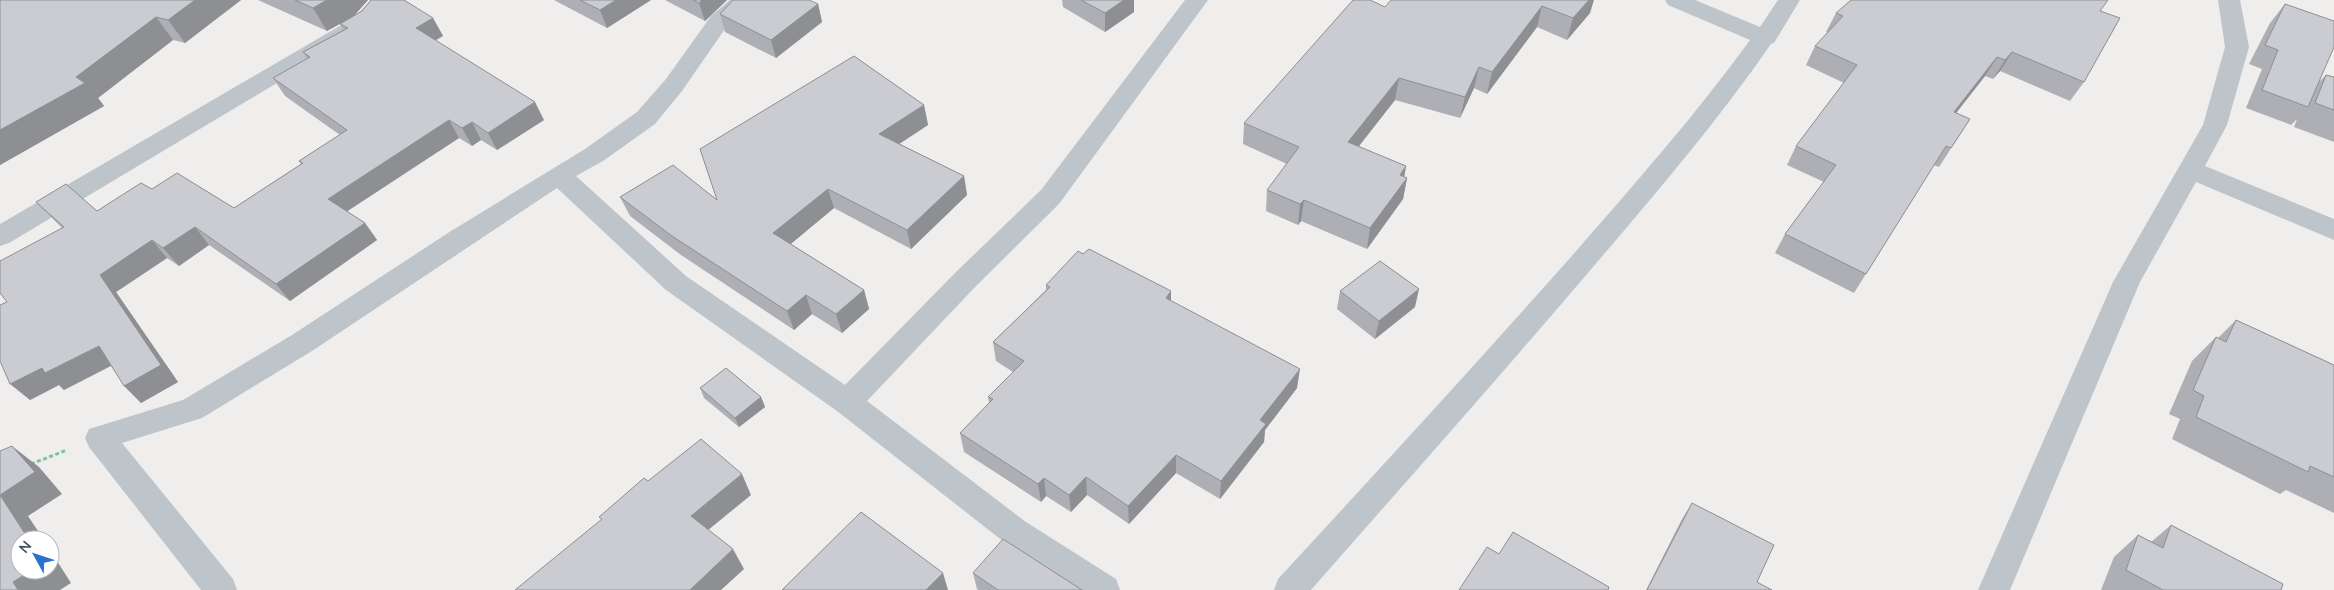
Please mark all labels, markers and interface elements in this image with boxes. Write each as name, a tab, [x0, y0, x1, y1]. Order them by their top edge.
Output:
north arrow	[10, 530, 60, 580]
text: N	[15, 537, 35, 556]

